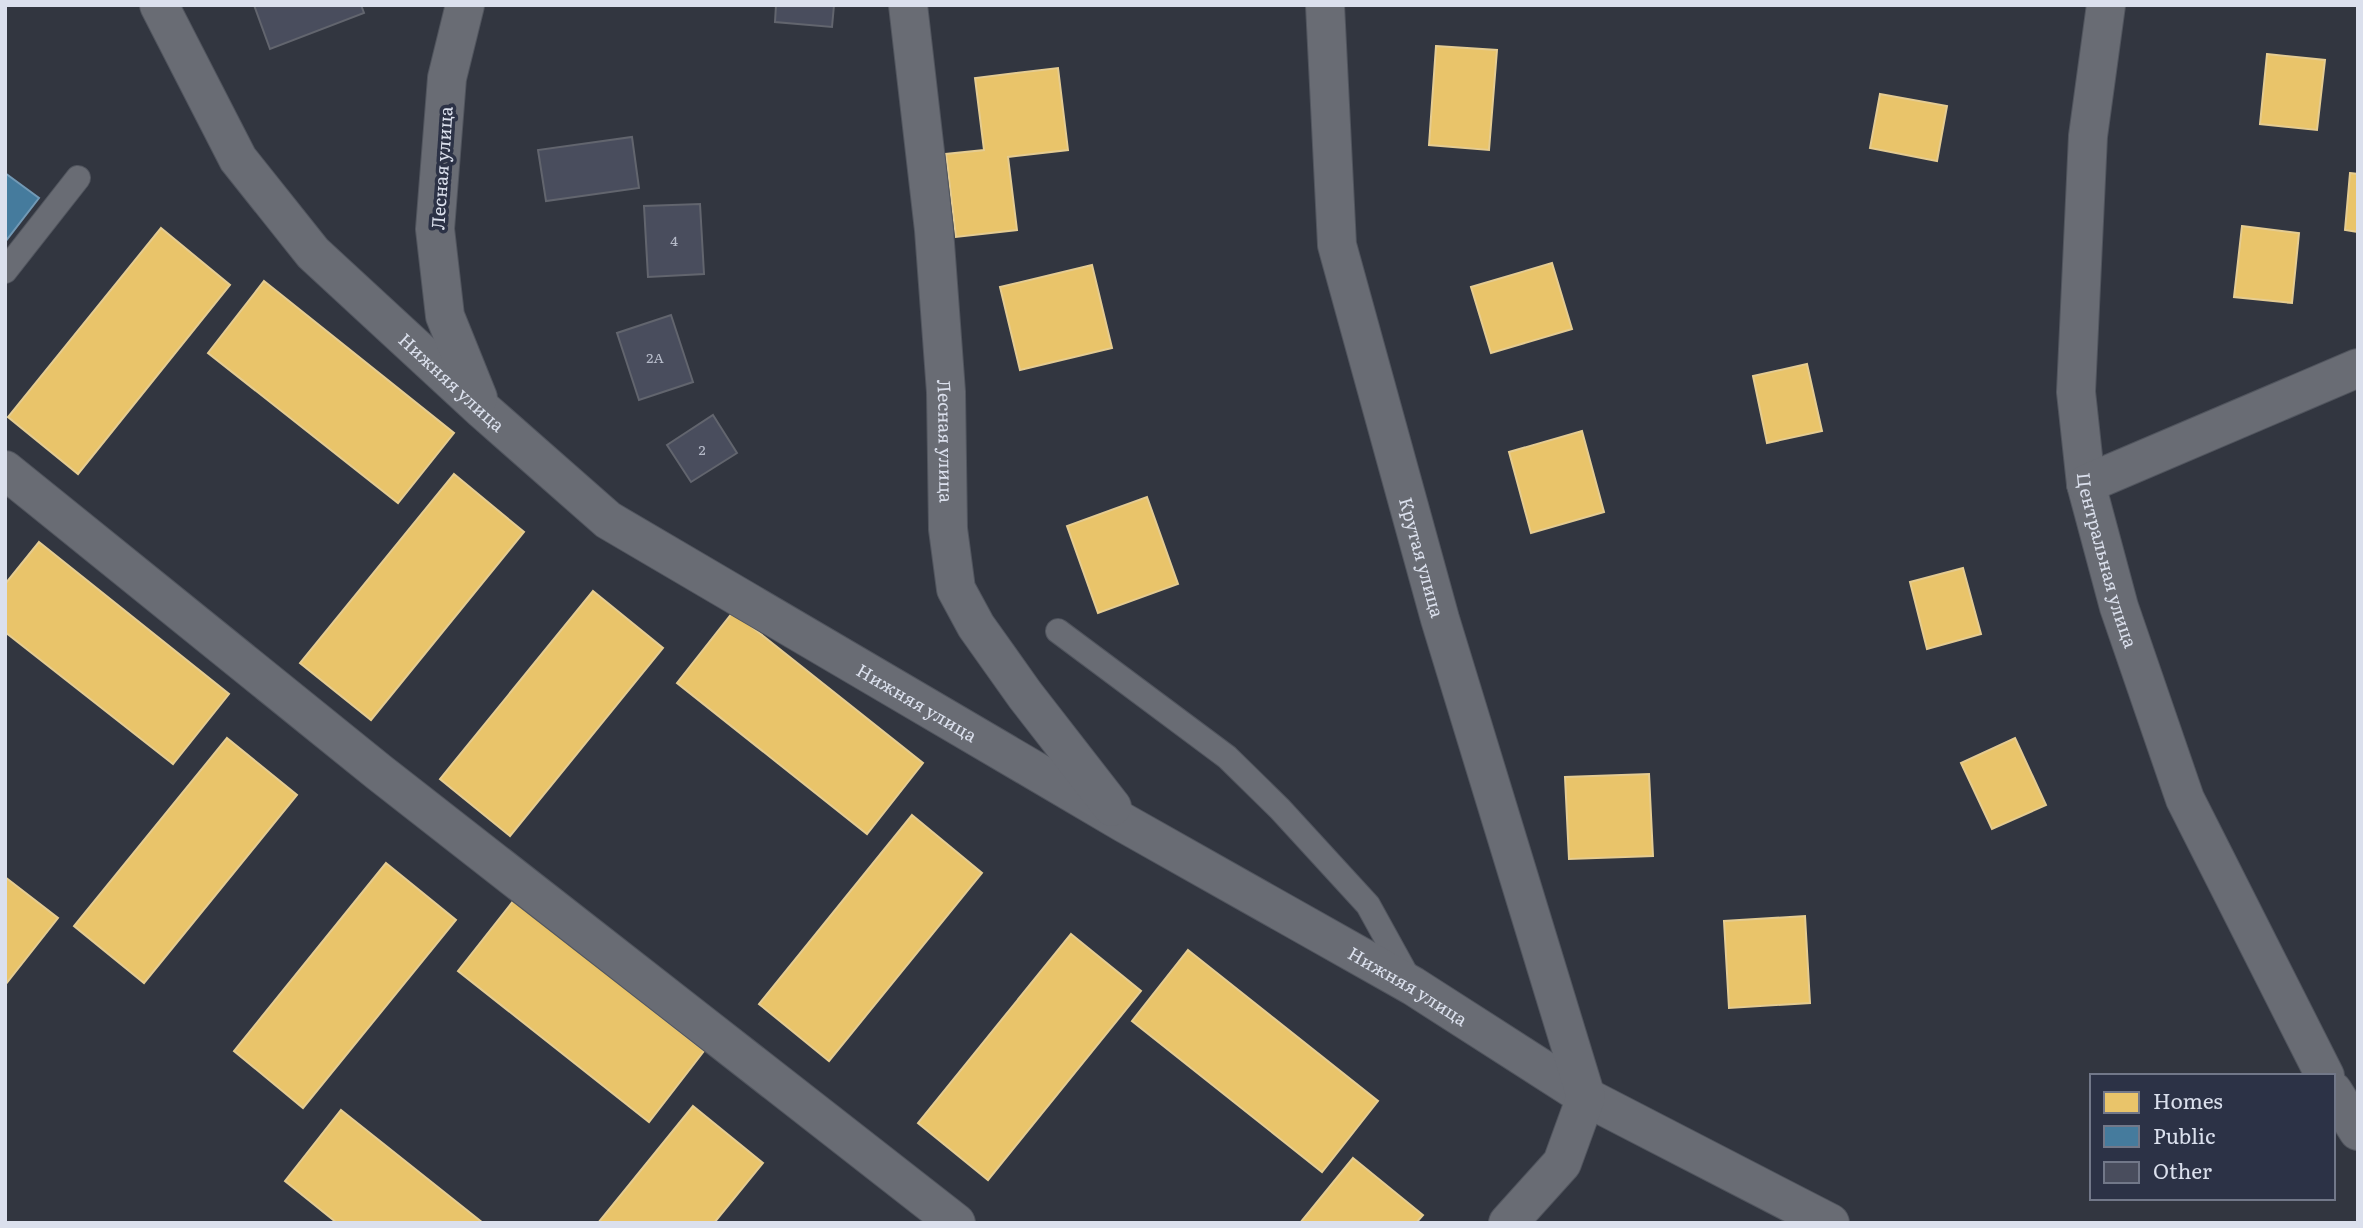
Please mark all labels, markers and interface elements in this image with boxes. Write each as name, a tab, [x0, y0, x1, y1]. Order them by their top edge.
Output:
street label: Лесная улица	[423, 105, 459, 231]
house number: 4	[670, 230, 678, 250]
street label: Нижняя улица	[393, 326, 512, 438]
house number: 2А	[646, 347, 664, 367]
street label: Лесная улица	[932, 378, 961, 503]
house number: 2	[698, 439, 706, 459]
street label: Центральная улица	[2071, 471, 2146, 652]
street label: Крутая улица	[1393, 494, 1452, 621]
street label: Нижняя улица	[852, 656, 983, 748]
street label: Нижняя улица	[1343, 939, 1474, 1032]
legend	[2090, 1074, 2335, 1200]
text: Homes	[2153, 1084, 2223, 1115]
text: Public	[2153, 1119, 2215, 1150]
text: Other	[2153, 1154, 2212, 1185]

